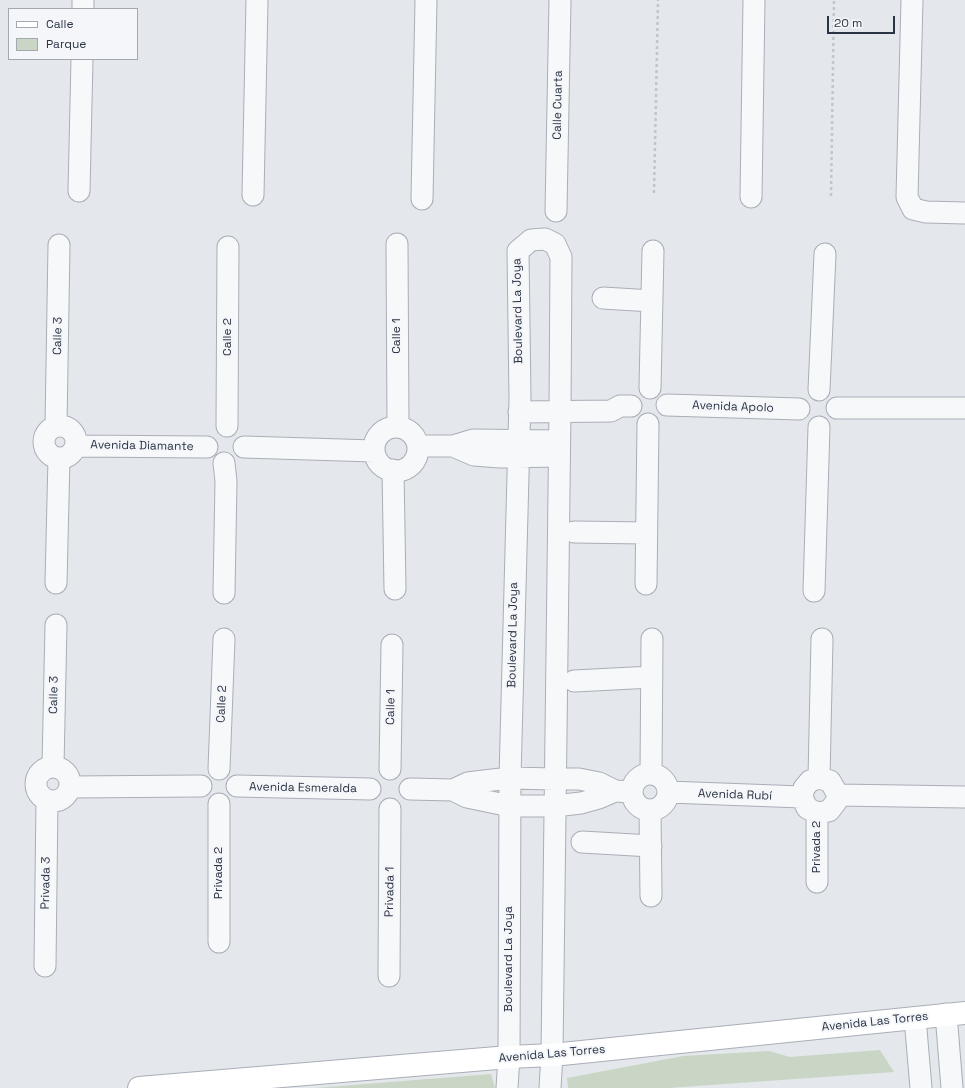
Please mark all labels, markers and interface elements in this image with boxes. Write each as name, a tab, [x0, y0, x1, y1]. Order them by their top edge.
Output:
legend	[8, 8, 138, 60]
scale bar	[829, 8, 897, 34]
text: 20 m	[834, 15, 862, 31]
text: Calle	[46, 16, 74, 32]
text: Parque	[46, 36, 86, 52]
street label: Calle Cuarta	[550, 70, 566, 140]
street label: Boulevard La Joya	[510, 258, 526, 364]
street label: Calle 3	[50, 317, 66, 355]
street label: Calle 2	[221, 318, 235, 356]
street label: Calle 1	[390, 318, 404, 354]
street label: Avenida Apolo	[692, 398, 774, 416]
street label: Avenida Diamante	[90, 438, 194, 454]
street label: Boulevard La Joya	[505, 582, 521, 688]
street label: Calle 3	[46, 676, 62, 714]
street label: Calle 2	[214, 685, 230, 723]
street label: Calle 1	[383, 689, 399, 725]
street label: Avenida Esmeralda	[249, 780, 357, 796]
street label: Avenida Rubí	[698, 787, 772, 803]
street label: Privada 2	[810, 821, 824, 873]
street label: Privada 2	[212, 847, 226, 899]
street label: Privada 3	[38, 857, 54, 909]
street label: Privada 1	[382, 867, 398, 917]
street label: Boulevard La Joya	[502, 906, 516, 1012]
street label: Avenida Las Torres	[821, 1009, 929, 1035]
street label: Avenida Las Torres	[498, 1042, 606, 1066]

